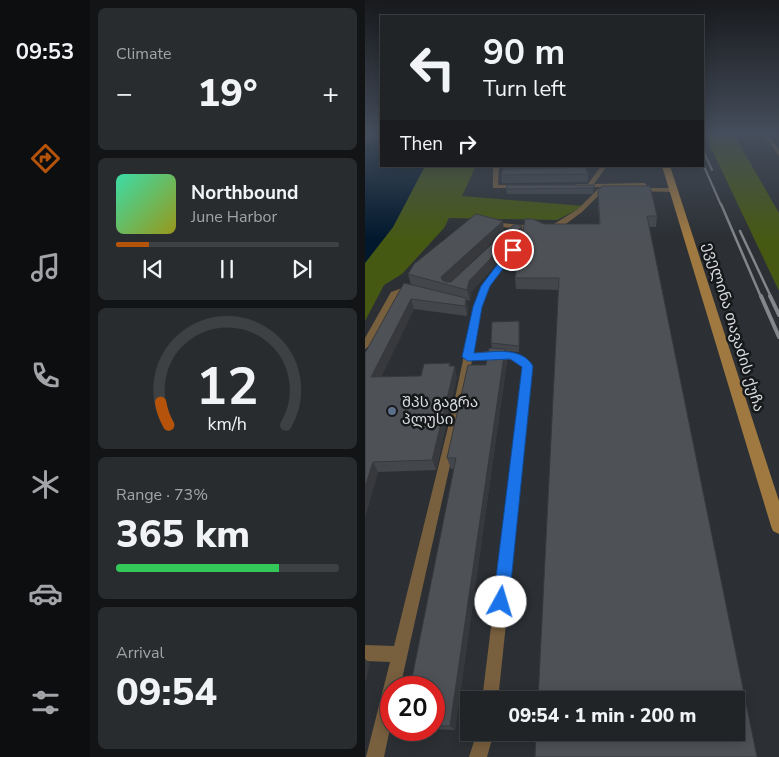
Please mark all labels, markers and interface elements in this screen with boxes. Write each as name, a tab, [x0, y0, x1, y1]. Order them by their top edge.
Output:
text: 90 m	[483, 29, 565, 76]
icon: left	[400, 35, 465, 100]
text: 09:53	[16, 37, 74, 67]
text: Climate	[116, 43, 171, 65]
text: 19°	[197, 68, 258, 119]
text: Turn left	[483, 74, 566, 104]
text: −	[116, 75, 133, 113]
text: +	[322, 75, 339, 113]
icon: right	[453, 130, 481, 158]
text: Then	[400, 131, 443, 157]
icon: directions	[28, 141, 63, 176]
text: Northbound	[191, 180, 298, 206]
text: June Harbor	[191, 206, 277, 228]
pin	[492, 229, 534, 271]
icon: arrive	[499, 236, 527, 264]
street label: ეველინა თავაძის ქუჩა	[699, 240, 769, 414]
icon: music	[28, 250, 63, 285]
icon: previous	[139, 255, 167, 283]
icon: pause	[213, 255, 241, 283]
icon: next	[288, 255, 316, 283]
text: 12	[196, 351, 259, 422]
icon: phone	[28, 358, 63, 393]
place label: შპს გაგრა პლუსი	[402, 392, 478, 429]
marker: შპს გაგრა პლუსი	[386, 405, 398, 417]
text: km/h	[208, 412, 247, 436]
icon: climate	[28, 467, 63, 502]
text: Range · 73%	[116, 484, 208, 506]
text: 365 km	[116, 509, 250, 560]
position arrow	[474, 575, 526, 627]
icon: car	[28, 576, 63, 611]
text: Arrival	[116, 642, 164, 664]
text: 09:54	[116, 667, 217, 718]
speed limit sign: 20	[380, 676, 445, 741]
icon: filters	[28, 685, 63, 720]
text: 09:54 · 1 min · 200 m	[509, 703, 696, 729]

